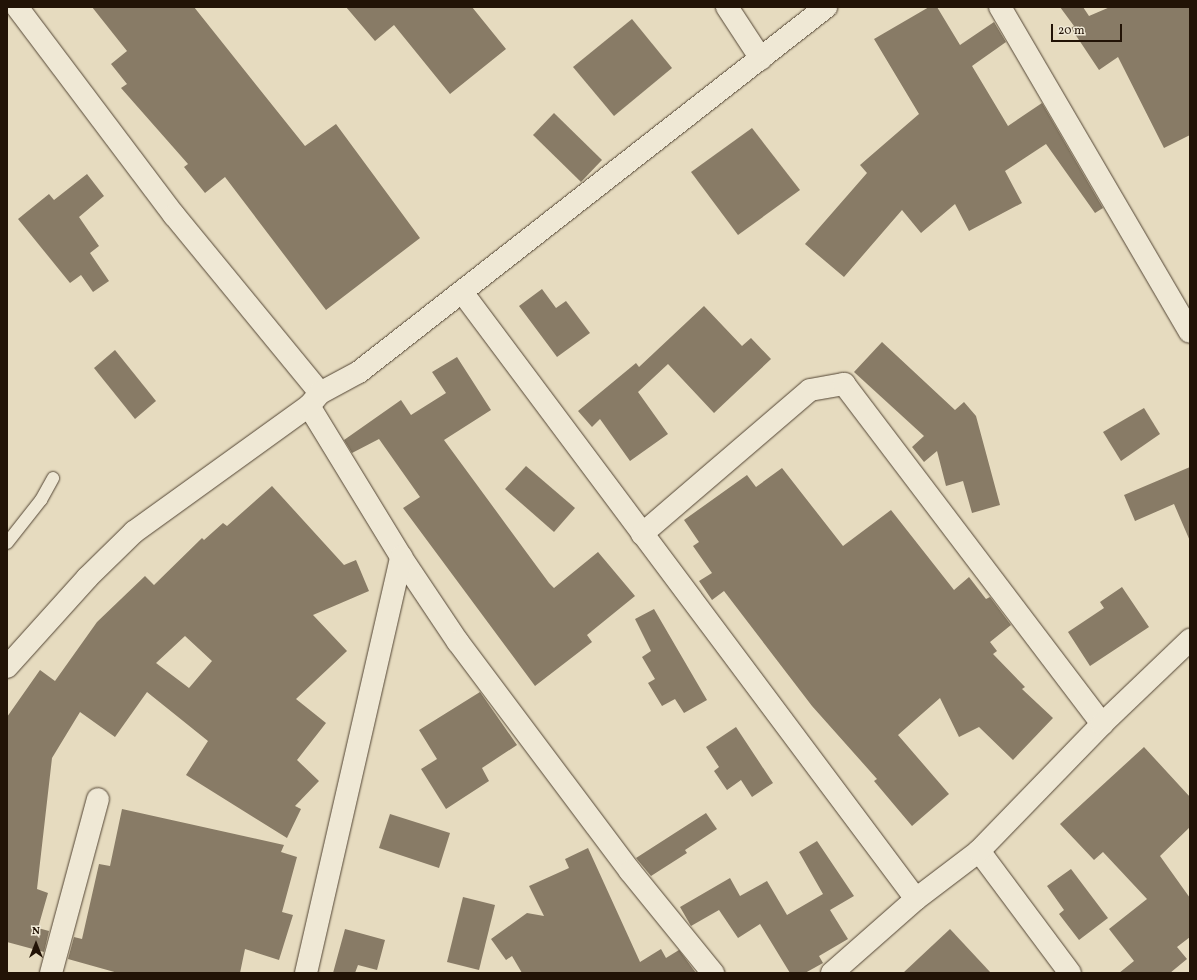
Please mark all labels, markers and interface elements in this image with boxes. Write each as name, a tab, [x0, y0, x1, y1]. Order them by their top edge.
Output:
scale bar	[1053, 16, 1124, 42]
text: 20 m	[1058, 23, 1085, 39]
north arrow	[16, 924, 56, 964]
text: N	[32, 924, 40, 939]

